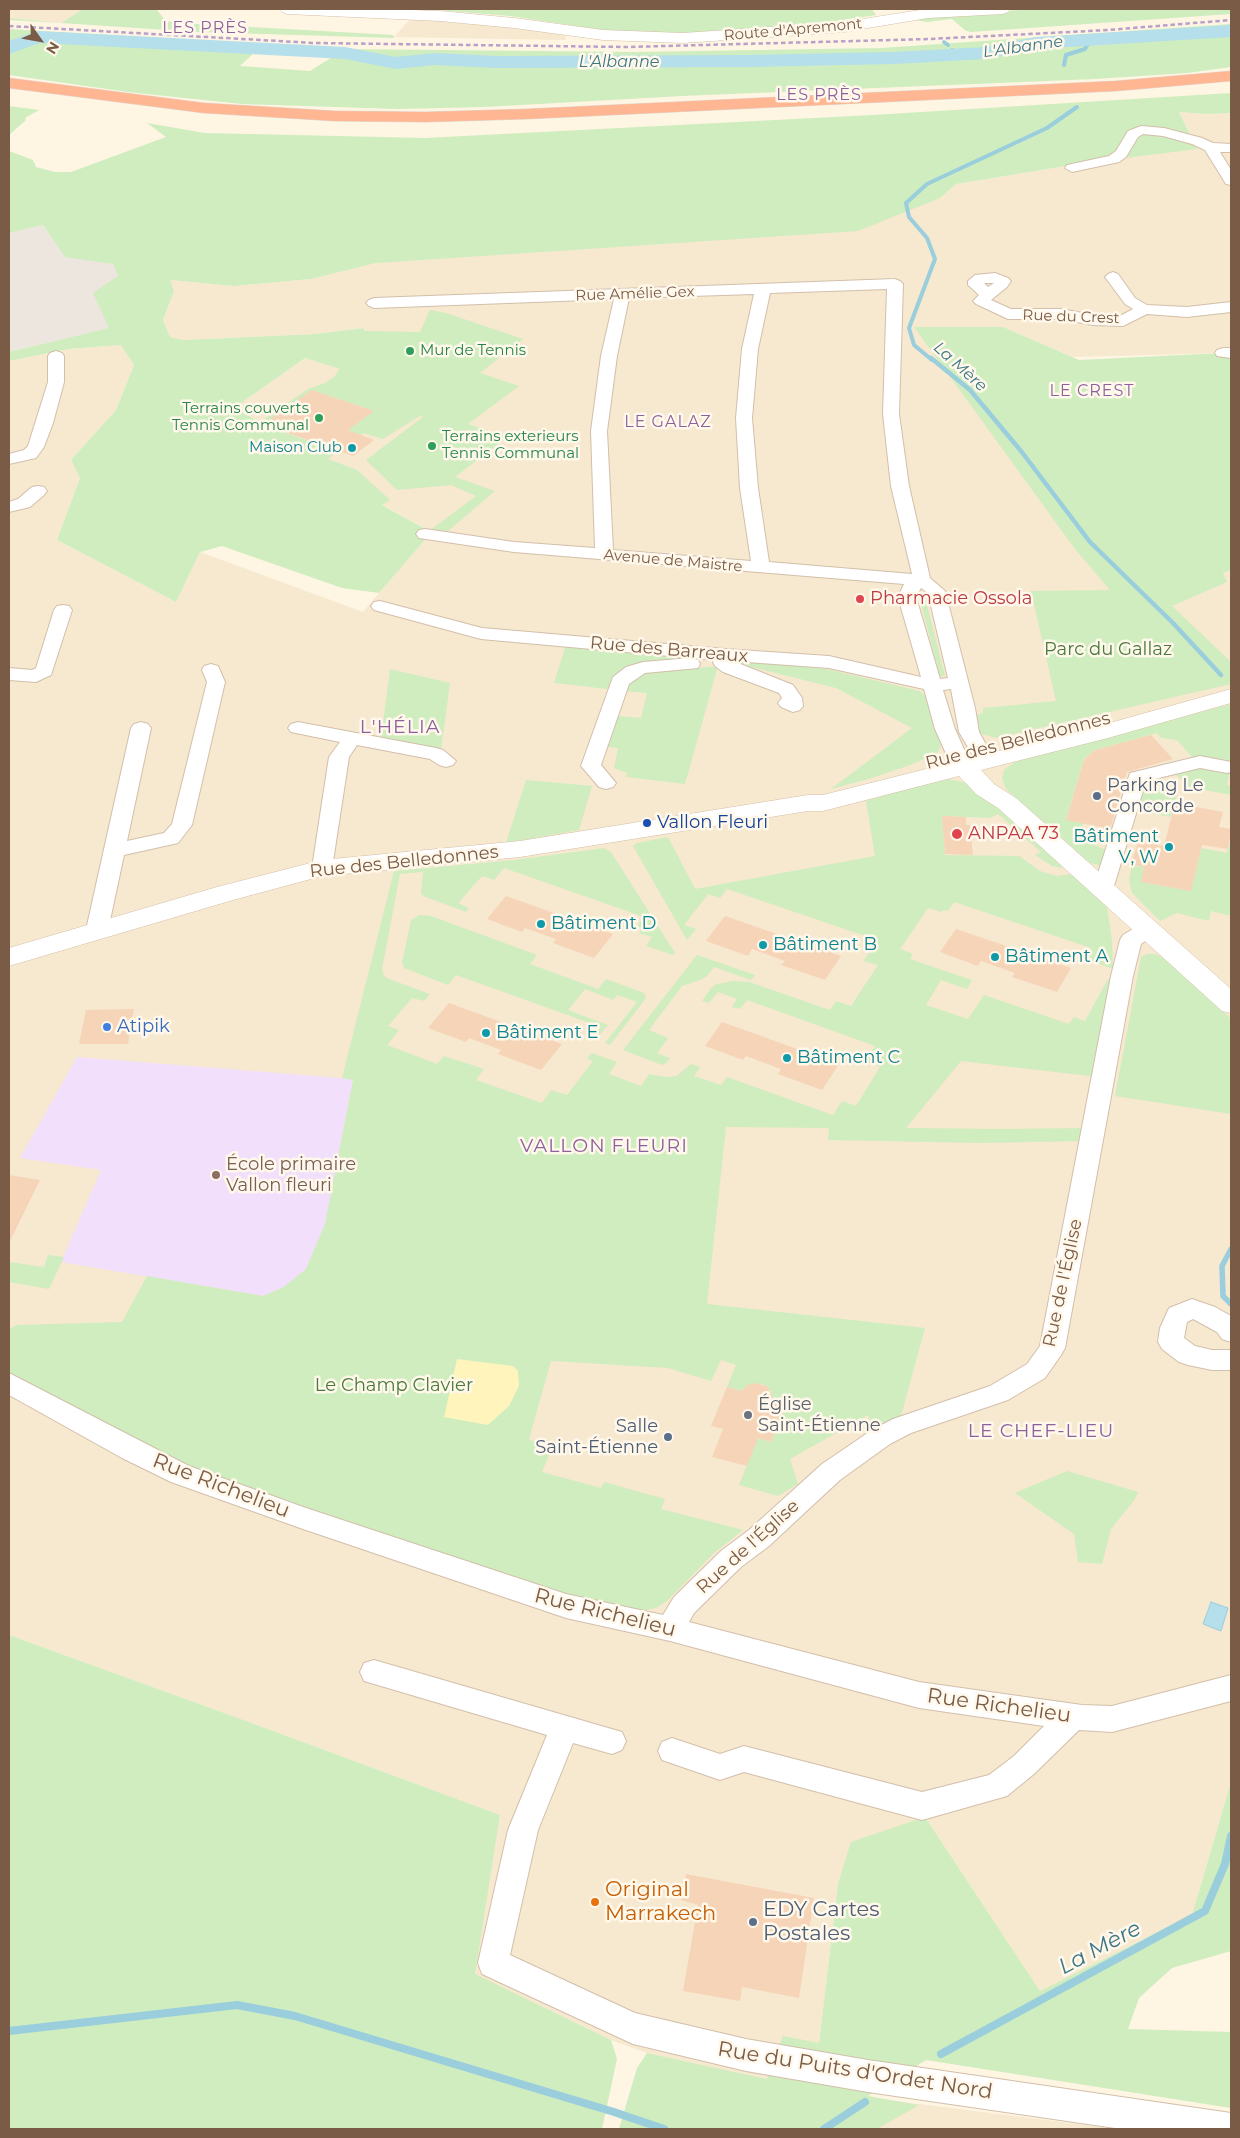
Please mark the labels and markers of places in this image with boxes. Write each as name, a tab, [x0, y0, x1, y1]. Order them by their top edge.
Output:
place label: Mur de Tennis	[420, 342, 526, 360]
marker: Mur de Tennis	[404, 345, 416, 357]
place label: Terrains couverts Tennis Communal	[172, 400, 309, 435]
marker: Terrains couverts Tennis Communal	[313, 412, 325, 424]
place label: Terrains exterieurs Tennis Communal	[442, 428, 579, 463]
place label: Maison Club	[249, 439, 342, 457]
marker: Terrains exterieurs Tennis Communal	[426, 440, 438, 452]
marker: Maison Club	[346, 442, 358, 454]
place label: Pharmacie Ossola	[870, 588, 1032, 610]
marker: Pharmacie Ossola	[854, 593, 866, 605]
place label: Parking Le Concorde	[1107, 775, 1204, 818]
marker: Parking Le Concorde	[1091, 790, 1103, 802]
place label: Vallon Fleuri	[657, 812, 768, 834]
marker: Vallon Fleuri	[641, 817, 653, 829]
place label: ANPAA 73	[968, 823, 1059, 845]
place label: Bâtiment V, W	[1073, 826, 1159, 869]
marker: ANPAA 73	[950, 827, 964, 841]
marker: Bâtiment V, W	[1163, 841, 1175, 853]
place label: Bâtiment D	[551, 913, 656, 935]
marker: Bâtiment D	[535, 918, 547, 930]
place label: Bâtiment B	[773, 934, 877, 956]
marker: Bâtiment B	[757, 939, 769, 951]
place label: Bâtiment A	[1005, 946, 1108, 968]
marker: Bâtiment A	[989, 951, 1001, 963]
place label: Atipik	[117, 1016, 170, 1038]
marker: Atipik	[101, 1021, 113, 1033]
place label: Bâtiment E	[496, 1022, 599, 1044]
marker: Bâtiment E	[480, 1027, 492, 1039]
place label: Bâtiment C	[797, 1047, 900, 1069]
marker: Bâtiment C	[781, 1052, 793, 1064]
place label: École primaire Vallon fleuri	[226, 1154, 356, 1196]
marker: École primaire Vallon fleuri	[210, 1169, 222, 1181]
place label: Église Saint-Étienne	[758, 1394, 881, 1436]
marker: Église Saint-Étienne	[742, 1409, 754, 1421]
place label: Salle Saint-Étienne	[535, 1416, 658, 1458]
marker: Salle Saint-Étienne	[662, 1431, 674, 1443]
place label: Original Marrakech	[605, 1877, 716, 1927]
marker: Original Marrakech	[589, 1896, 601, 1908]
place label: EDY Cartes Postales	[763, 1897, 880, 1947]
marker: EDY Cartes Postales	[747, 1916, 759, 1928]

